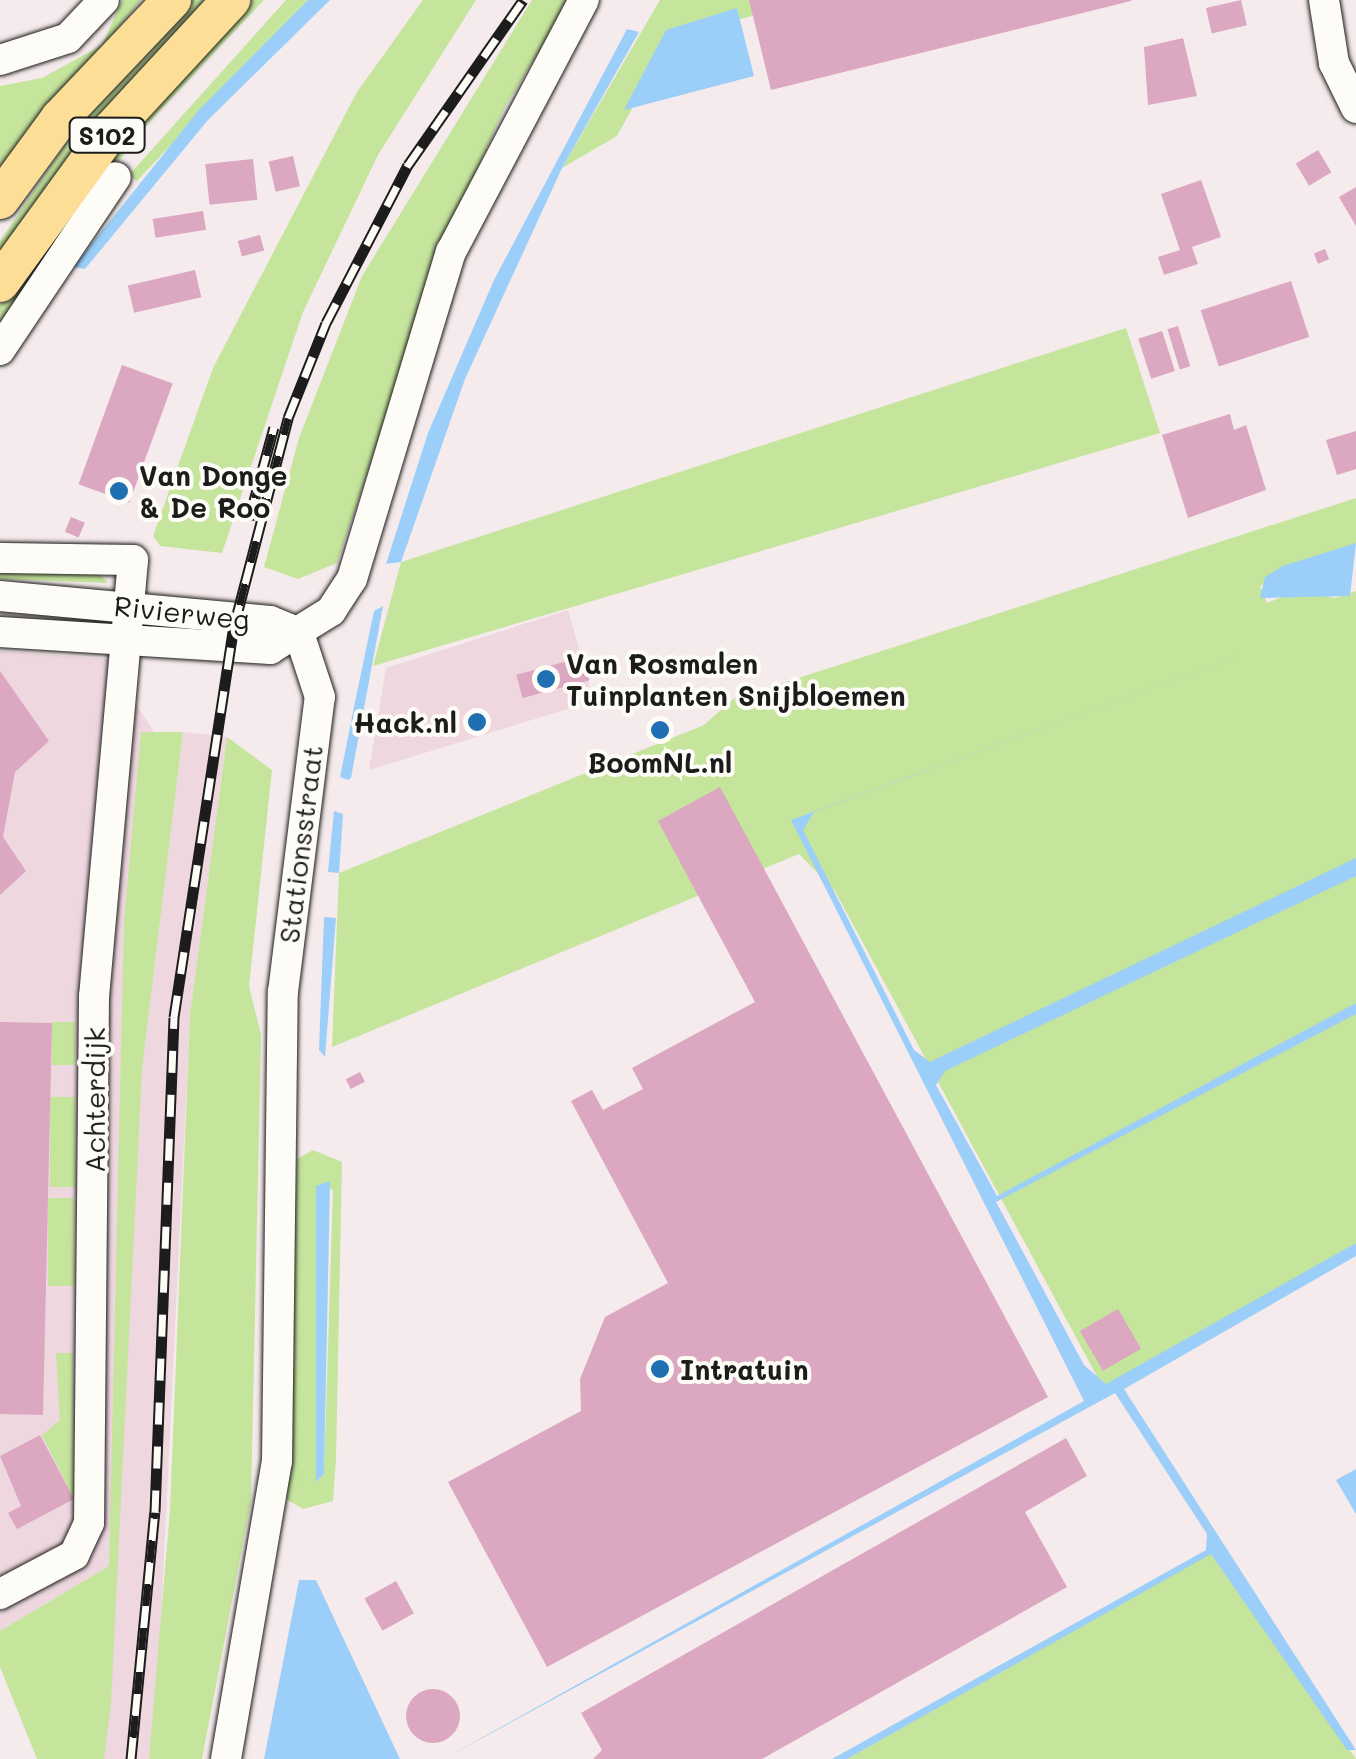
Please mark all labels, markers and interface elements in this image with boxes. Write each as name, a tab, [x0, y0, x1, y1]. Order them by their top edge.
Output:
road number: S102	[67, 115, 147, 155]
place label: Van Donge & De Roo	[139, 458, 287, 524]
marker: Van Donge & De Roo	[108, 480, 130, 502]
street label: Rivierweg	[112, 588, 252, 636]
place label: Van Rosmalen Tuinplanten Snijbloemen	[566, 646, 905, 712]
marker: Van Rosmalen Tuinplanten Snijbloemen	[535, 668, 557, 690]
place label: Hack.nl	[353, 705, 457, 739]
marker: Hack.nl	[466, 711, 488, 733]
marker: BoomNL.nl	[649, 719, 671, 741]
street label: Stationsstraat	[271, 743, 329, 945]
place label: BoomNL.nl	[588, 745, 732, 779]
street label: Achterdijk	[77, 1027, 111, 1173]
place label: Intratuin	[680, 1352, 809, 1386]
marker: Intratuin	[649, 1358, 671, 1380]

